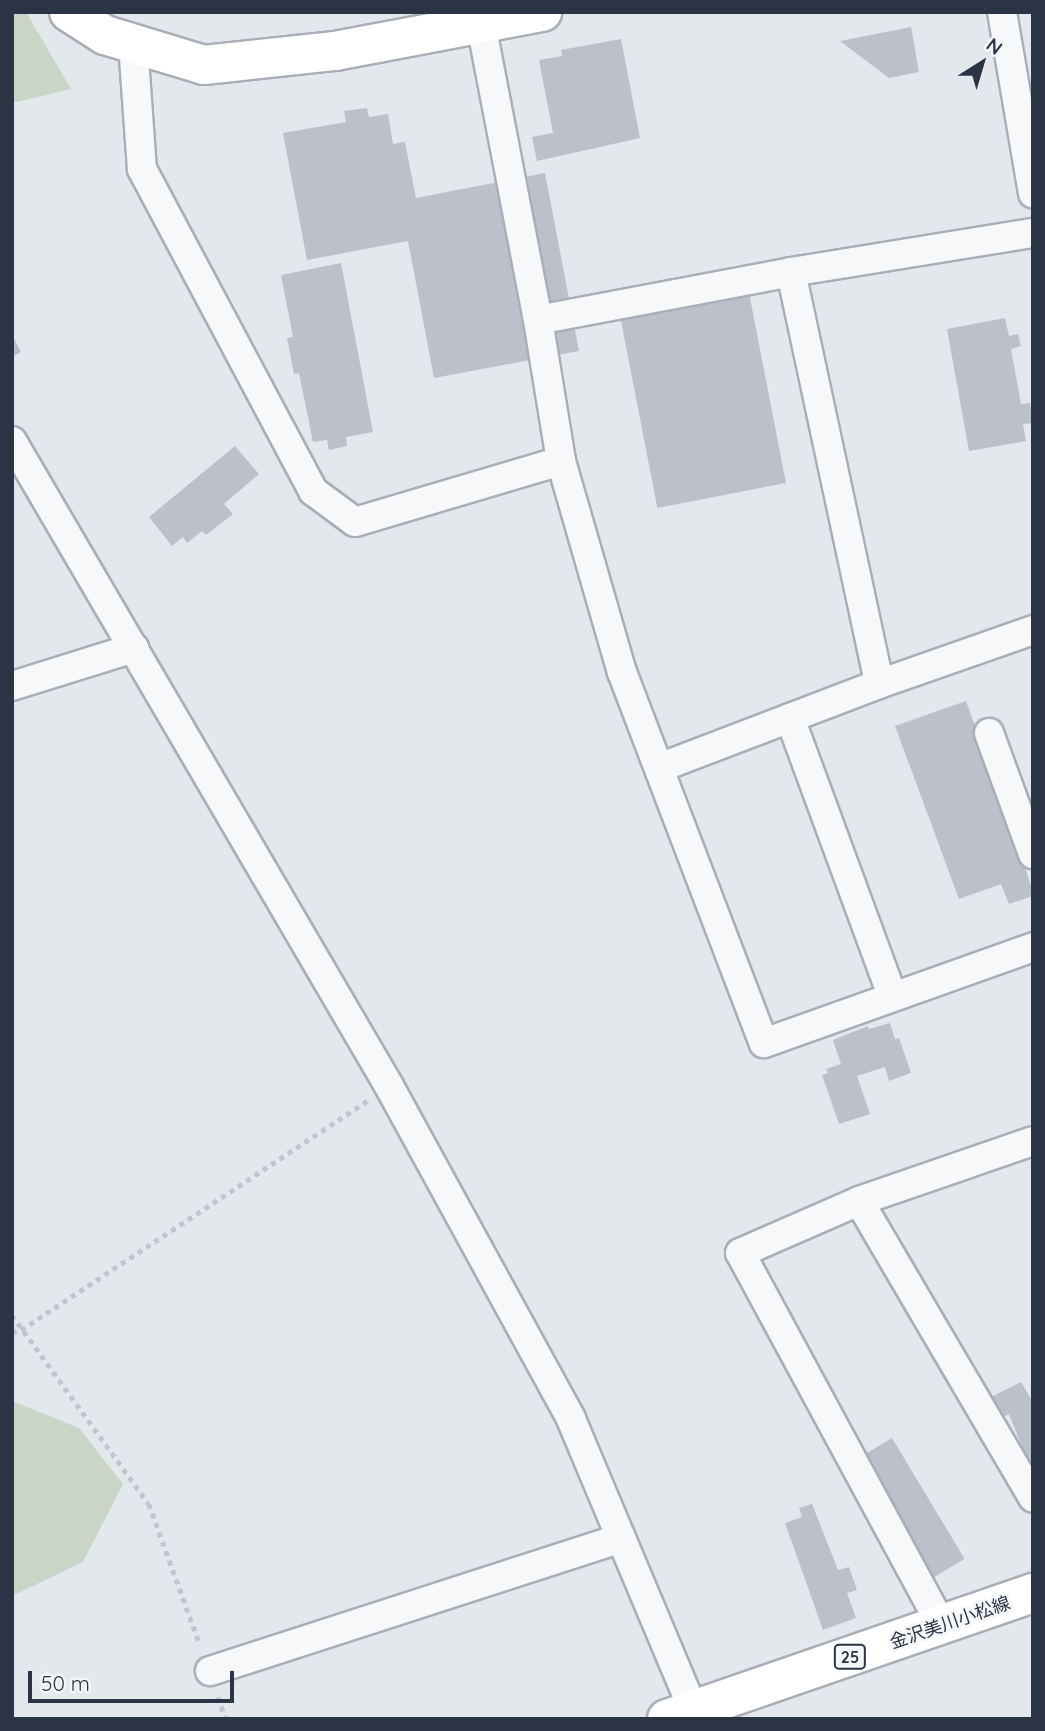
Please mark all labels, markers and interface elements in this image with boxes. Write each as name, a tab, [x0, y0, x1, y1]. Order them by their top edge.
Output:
north arrow	[947, 28, 1017, 98]
text: N	[982, 32, 1007, 60]
street label: 金沢美川小松線	[887, 1592, 1013, 1654]
road number: 25	[832, 1644, 868, 1670]
scale bar	[32, 1658, 238, 1702]
text: 50 m	[41, 1670, 90, 1696]

